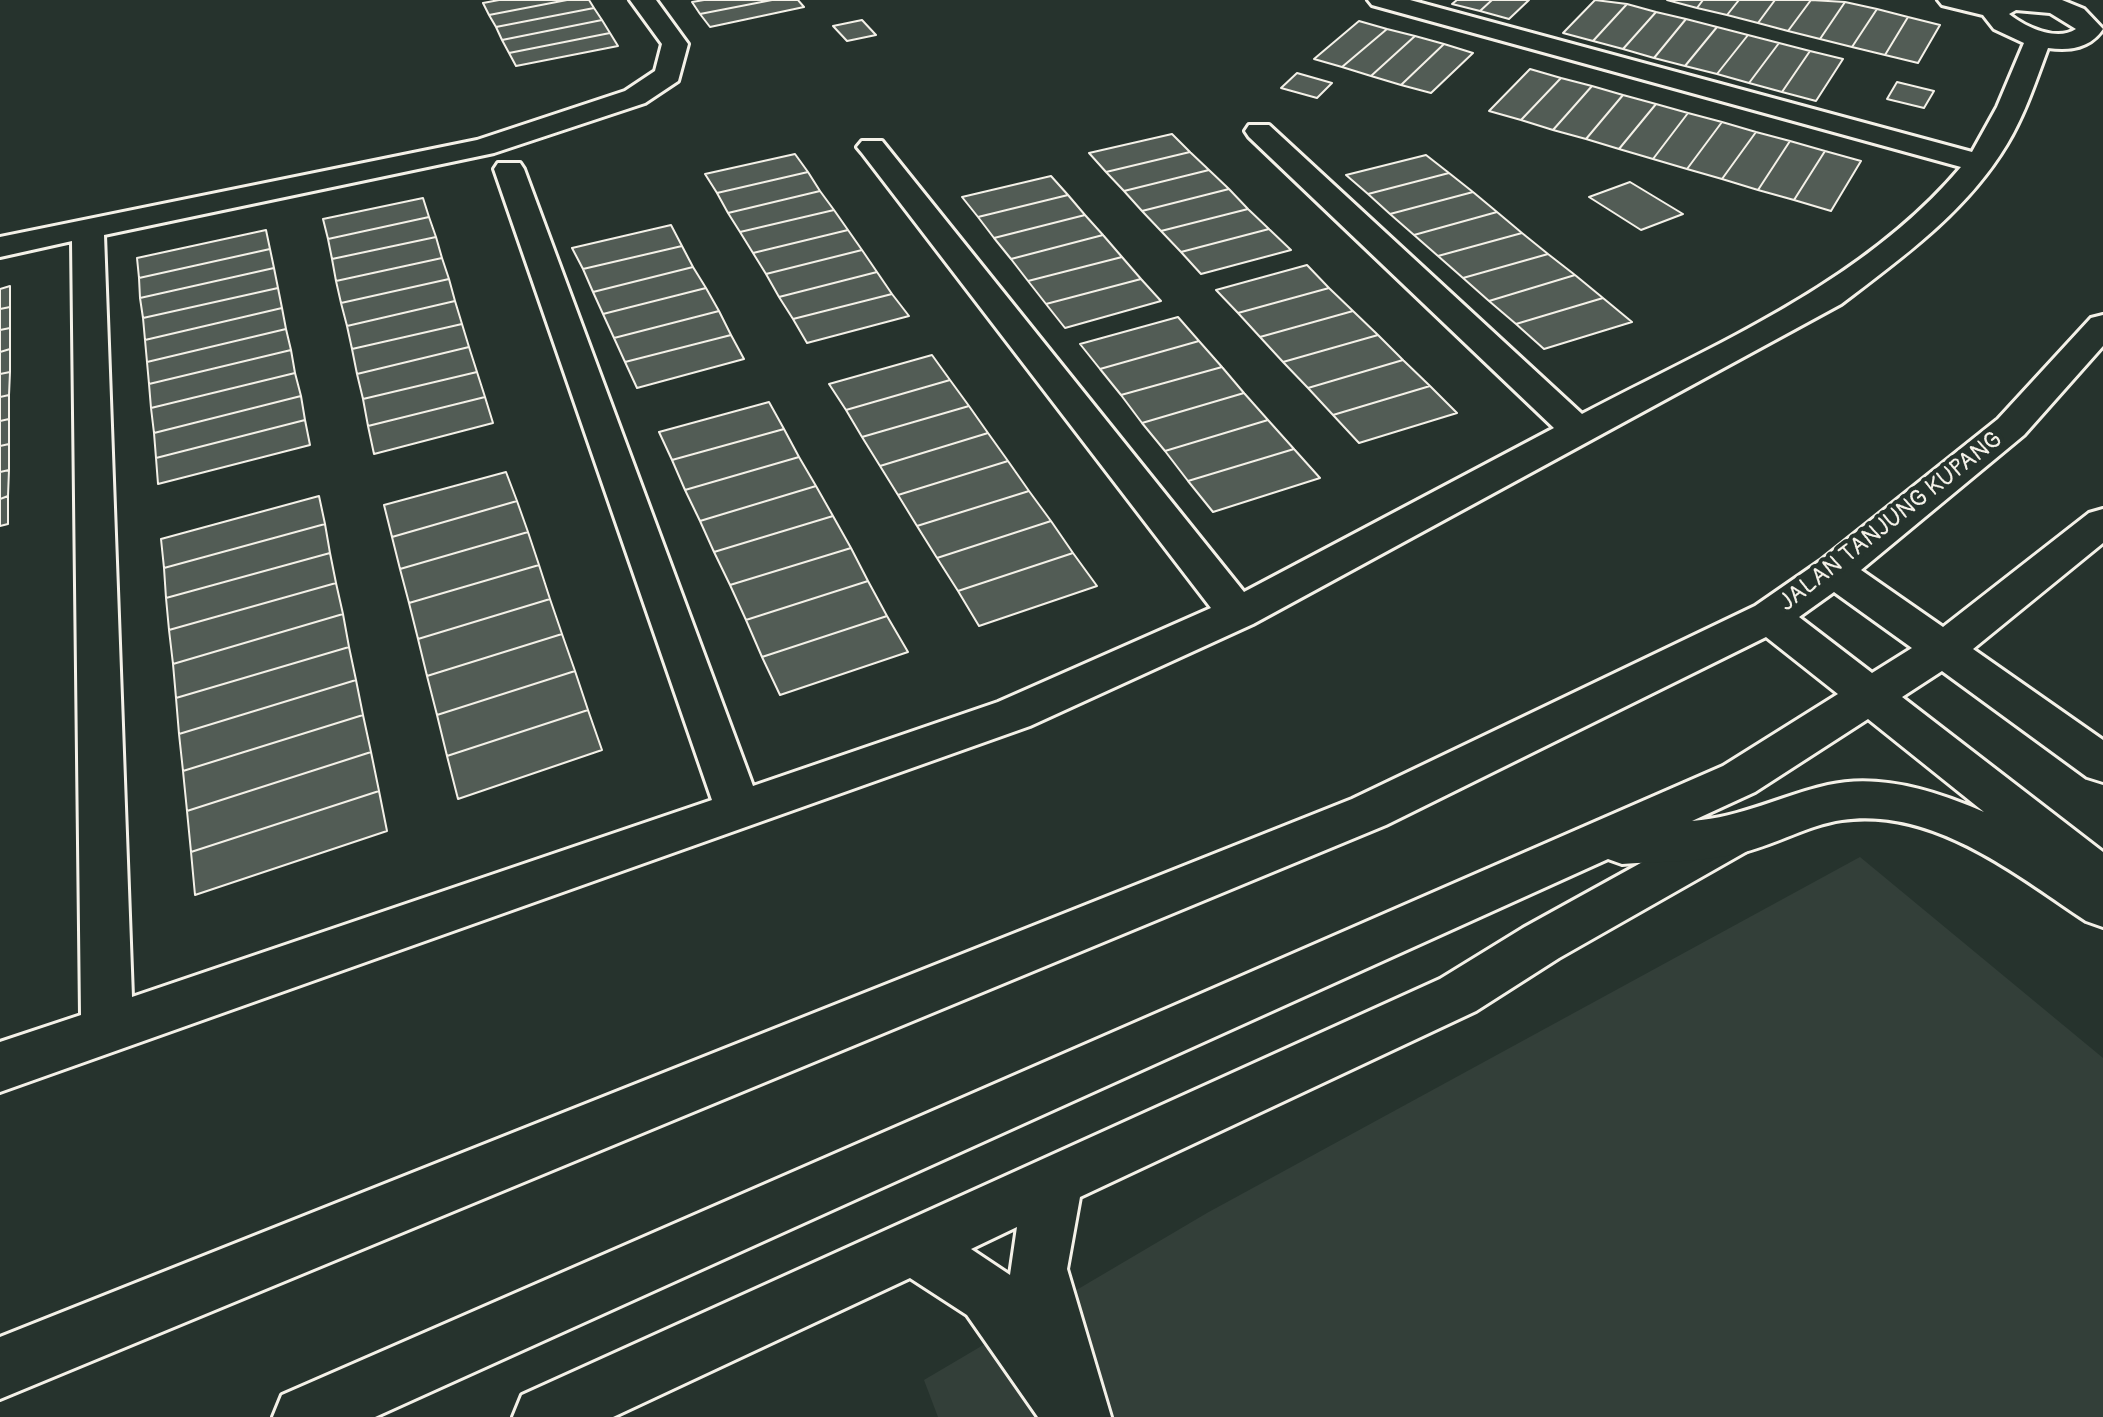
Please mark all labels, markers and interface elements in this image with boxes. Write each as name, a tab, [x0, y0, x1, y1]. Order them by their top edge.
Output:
street label: JALAN TANJUNG KUPANG	[1774, 426, 2008, 618]

